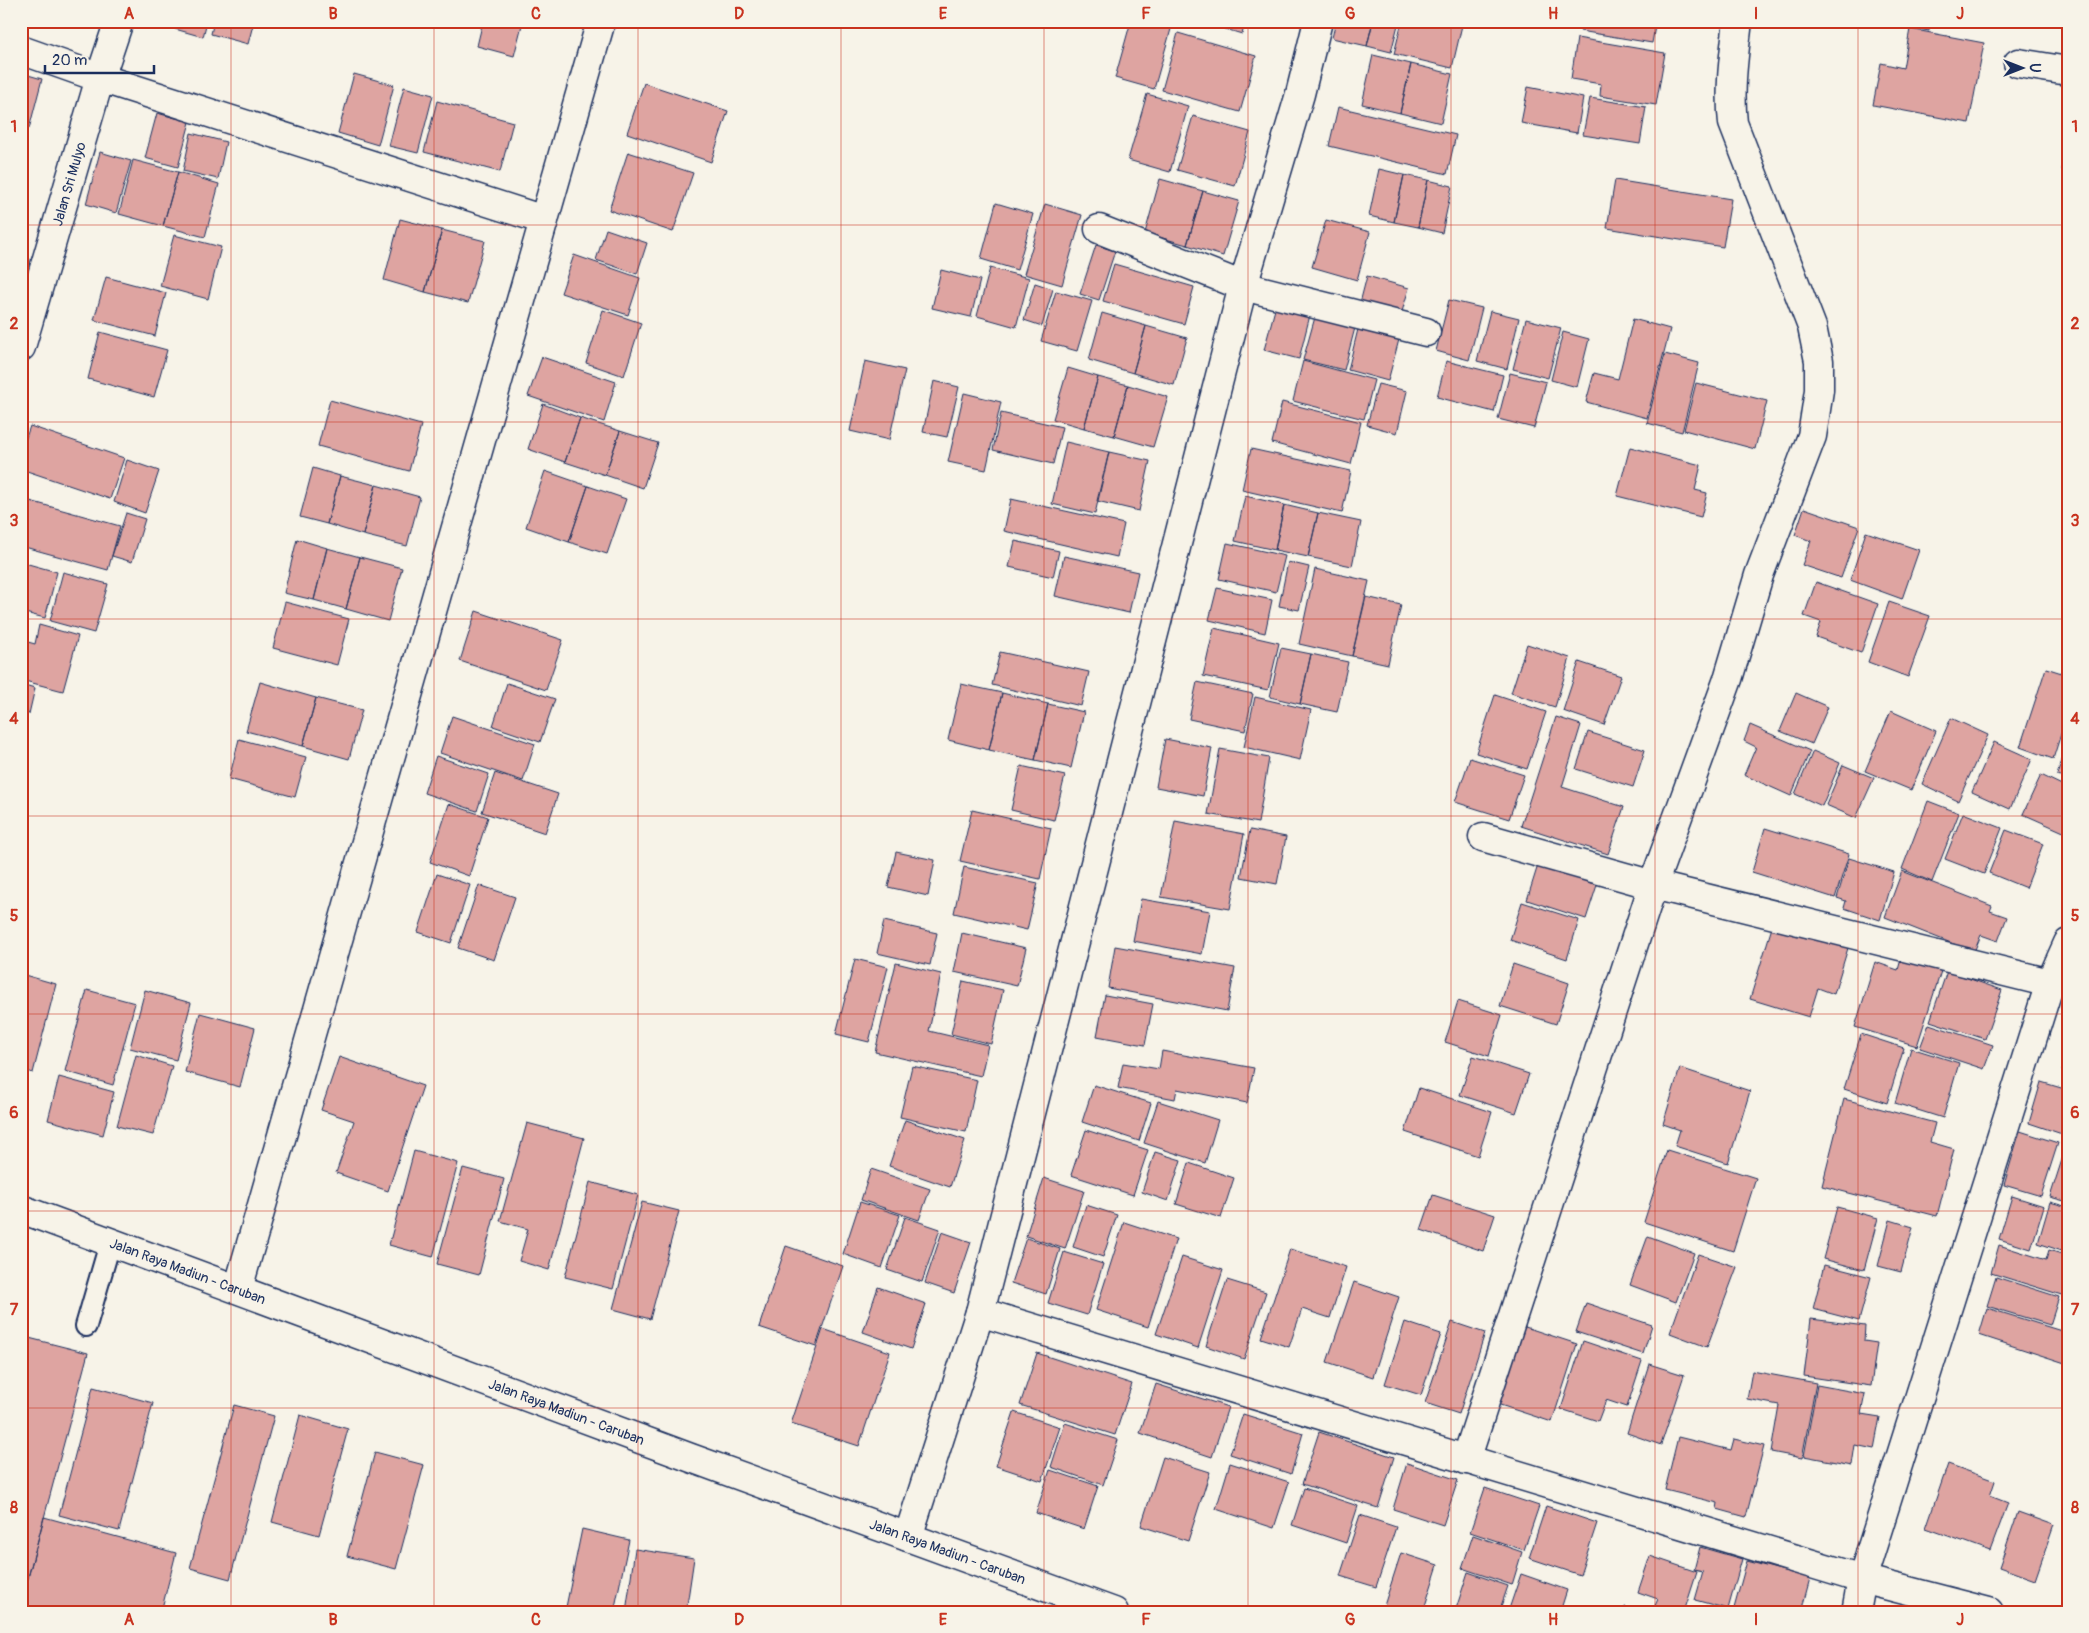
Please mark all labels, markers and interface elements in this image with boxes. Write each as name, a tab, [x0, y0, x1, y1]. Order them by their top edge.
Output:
text: A	[124, 4, 135, 24]
text: B	[328, 4, 338, 24]
text: C	[531, 4, 541, 24]
text: D	[734, 4, 744, 24]
text: E	[939, 4, 948, 24]
text: F	[1141, 4, 1151, 24]
text: G	[1345, 4, 1356, 24]
text: H	[1548, 4, 1558, 24]
text: I	[1754, 4, 1758, 24]
text: J	[1956, 4, 1964, 24]
scale bar	[45, 42, 154, 74]
north arrow	[1996, 42, 2046, 92]
text: 20 m	[52, 51, 87, 70]
text: U	[2026, 63, 2043, 73]
text: 1	[11, 117, 17, 137]
text: 1	[2072, 117, 2078, 137]
street label: Jalan Sri Mulyo	[49, 140, 89, 228]
text: 2	[10, 314, 19, 334]
text: 2	[2071, 314, 2080, 334]
text: 3	[10, 511, 19, 531]
text: 3	[2071, 511, 2080, 531]
text: 4	[9, 709, 19, 729]
text: 4	[2070, 709, 2080, 729]
text: 5	[10, 906, 19, 926]
text: 5	[2071, 906, 2080, 926]
text: 6	[9, 1103, 19, 1123]
text: 6	[2070, 1103, 2080, 1123]
street label: Jalan Raya Madiun - Caruban	[108, 1234, 268, 1308]
text: 7	[10, 1300, 19, 1320]
text: 7	[2071, 1300, 2080, 1320]
street label: Jalan Raya Madiun - Caruban	[486, 1375, 647, 1448]
text: 8	[10, 1498, 18, 1518]
text: 8	[2071, 1498, 2079, 1518]
street label: Jalan Raya Madiun - Caruban	[867, 1515, 1028, 1588]
text: A	[124, 1610, 135, 1630]
text: B	[328, 1610, 338, 1630]
text: C	[531, 1610, 541, 1630]
text: D	[734, 1610, 744, 1630]
text: E	[939, 1610, 948, 1630]
text: F	[1141, 1610, 1151, 1630]
text: G	[1345, 1610, 1356, 1630]
text: H	[1548, 1610, 1558, 1630]
text: I	[1754, 1610, 1758, 1630]
text: J	[1956, 1610, 1964, 1630]

